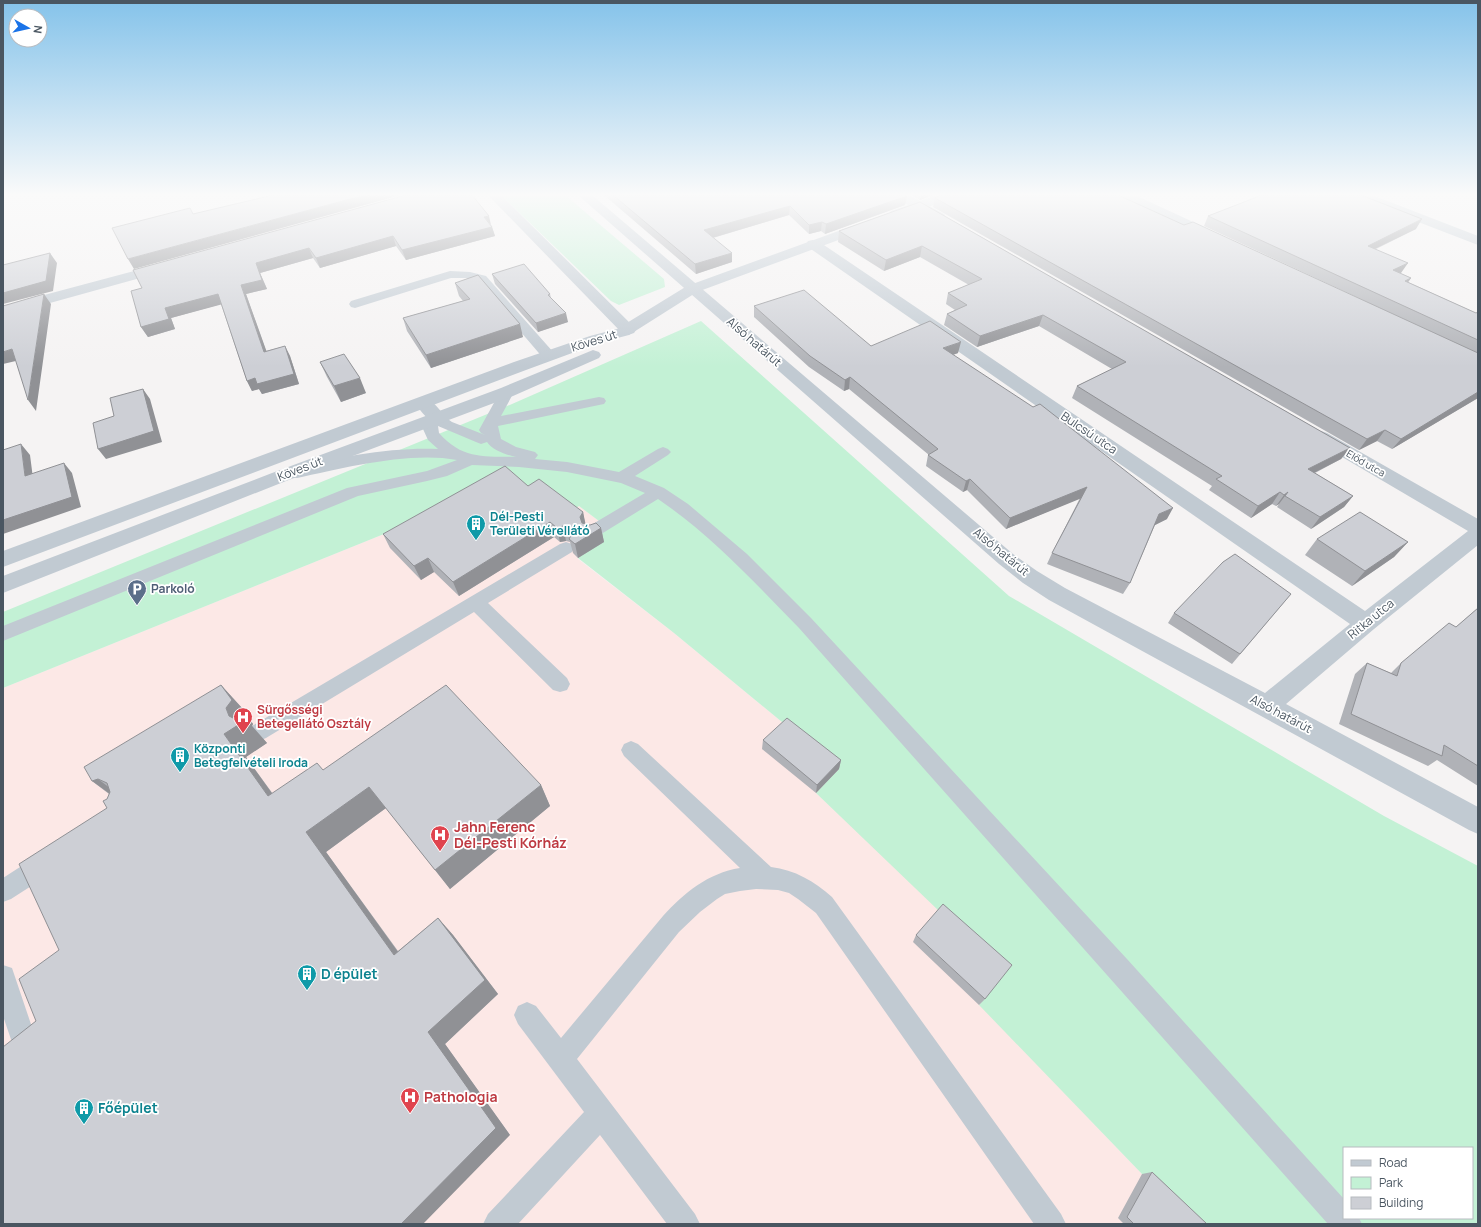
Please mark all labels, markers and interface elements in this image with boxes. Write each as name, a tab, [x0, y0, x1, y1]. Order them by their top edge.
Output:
north arrow	[8, 8, 48, 48]
text: N	[30, 25, 46, 35]
street label: Alsó határút	[723, 313, 786, 370]
street label: Köves út	[569, 325, 619, 356]
street label: Bulcsú utca	[1058, 407, 1121, 458]
street label: Előd utca	[1344, 446, 1388, 480]
street label: Köves út	[275, 452, 325, 485]
place label: Dél-Pesti Területi Vérellátó	[490, 508, 590, 539]
building icon: Dél-Pesti Területi Vérellátó	[465, 513, 487, 541]
street label: Alsó határút	[970, 524, 1033, 580]
parking icon: Parkoló	[126, 578, 148, 606]
place label: Parkoló	[151, 580, 195, 597]
street label: Ritka utca	[1344, 595, 1397, 643]
street label: Alsó határút	[1247, 690, 1315, 737]
place label: Sürgősségi Betegellátó Osztály	[257, 701, 371, 732]
hospital icon: Sürgősségi Betegellátó Osztály	[232, 706, 254, 734]
place label: Központi Betegfelvételi Iroda	[194, 740, 308, 771]
building icon: Központi Betegfelvételi Iroda	[169, 745, 191, 773]
place label: Jahn Ferenc Dél-Pesti Kórház	[454, 817, 567, 852]
hospital icon: Jahn Ferenc Dél-Pesti Kórház	[429, 824, 451, 852]
building icon: D épület	[296, 963, 318, 991]
place label: D épület	[321, 964, 378, 983]
hospital icon: Pathologia	[399, 1086, 421, 1114]
place label: Pathologia	[424, 1087, 497, 1106]
building icon: Főépület	[73, 1097, 95, 1125]
place label: Főépület	[98, 1098, 158, 1117]
legend	[1343, 1147, 1473, 1219]
text: Road	[1379, 1154, 1407, 1171]
text: Park	[1379, 1174, 1404, 1191]
text: Building	[1379, 1194, 1423, 1211]

